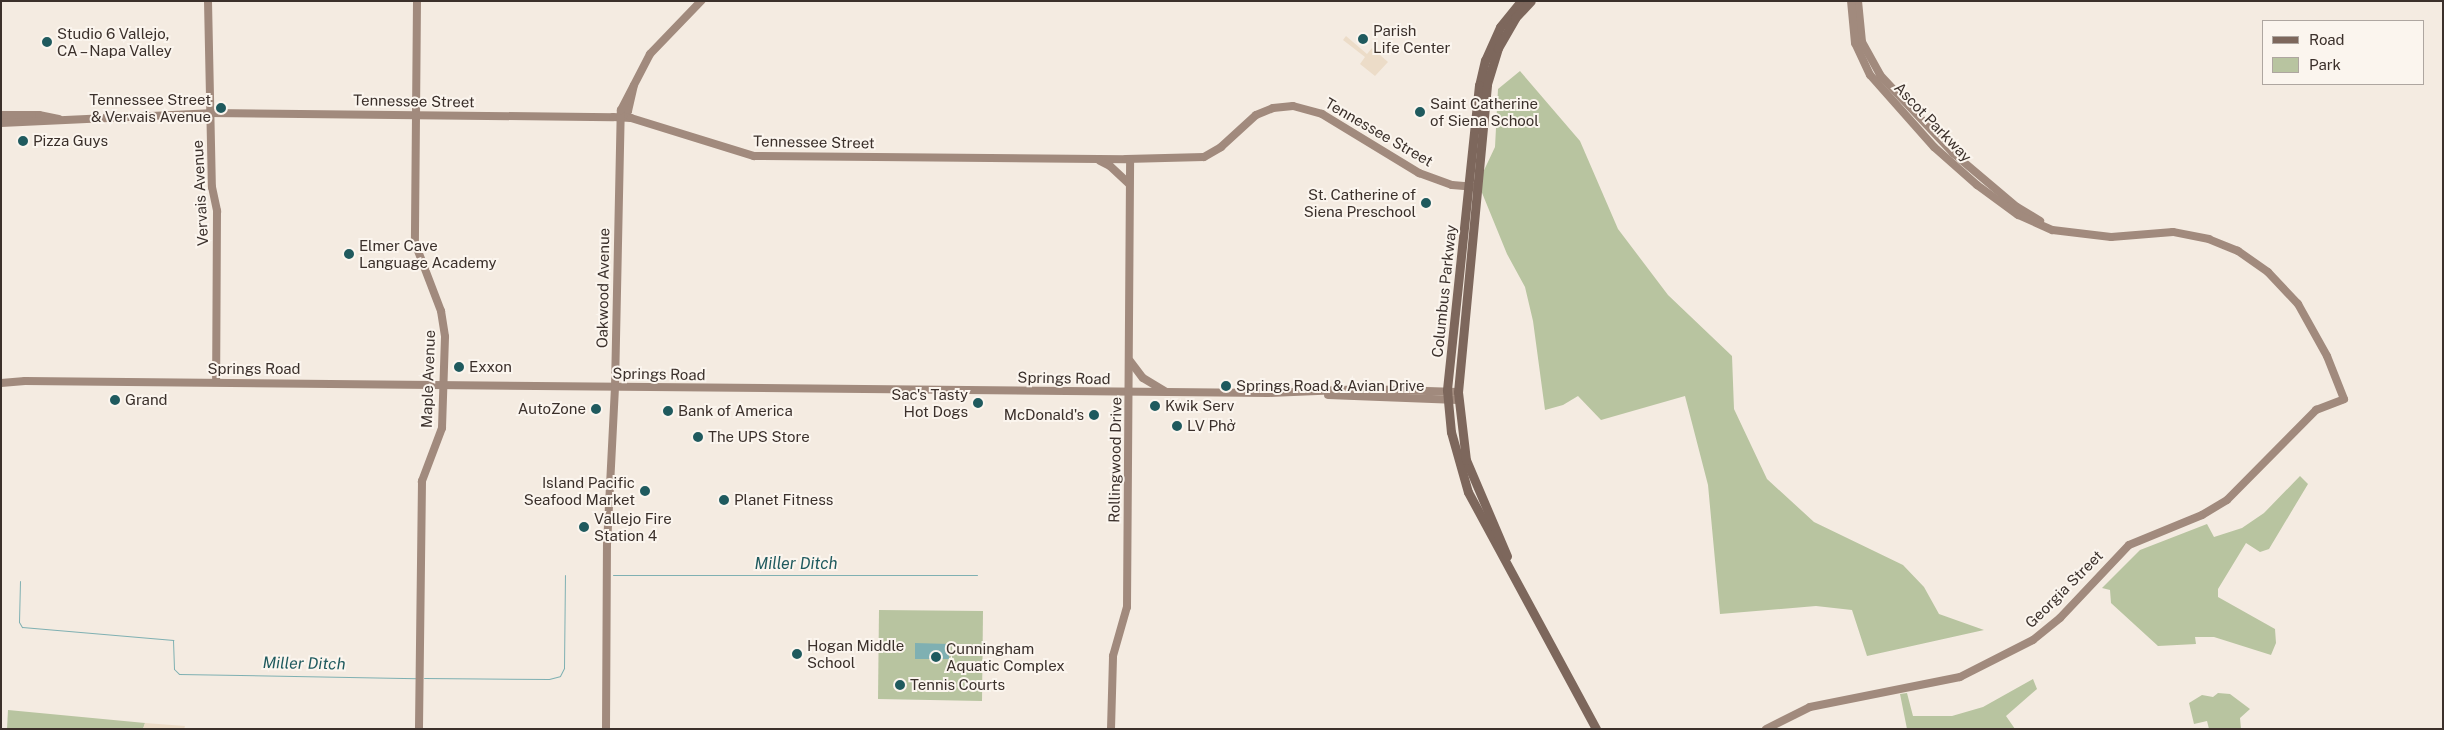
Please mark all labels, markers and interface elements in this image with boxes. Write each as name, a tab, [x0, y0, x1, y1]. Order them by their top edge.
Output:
legend	[2262, 20, 2424, 85]
place label: Parish Life Center	[1373, 21, 1450, 56]
place label: Studio 6 Vallejo, CA – Napa Valley	[57, 24, 176, 59]
text: Road	[2309, 31, 2345, 48]
marker: Parish Life Center	[1357, 33, 1369, 45]
marker: Studio 6 Vallejo, CA – Napa Valley	[41, 36, 53, 48]
text: Park	[2309, 56, 2341, 73]
street label: Ascot Parkway	[1891, 79, 1975, 165]
place label: Tennessee Street & Vervais Avenue	[89, 90, 211, 125]
street label: Tennessee Street	[353, 91, 475, 111]
street label: Tennessee Street	[1322, 94, 1436, 170]
place label: Saint Catherine of Siena School	[1430, 94, 1539, 129]
marker: Tennessee Street & Vervais Avenue	[215, 102, 227, 114]
marker: Saint Catherine of Siena School	[1414, 106, 1426, 118]
place label: Pizza Guys	[33, 132, 108, 150]
street label: Tennessee Street	[753, 132, 875, 152]
marker: Pizza Guys	[17, 135, 29, 147]
street label: Vervais Avenue	[188, 140, 212, 246]
place label: St. Catherine of Siena Preschool	[1304, 185, 1416, 220]
marker: St. Catherine of Siena Preschool	[1420, 197, 1432, 209]
street label: Columbus Parkway	[1428, 224, 1460, 358]
street label: Oakwood Avenue	[593, 228, 613, 348]
place label: Elmer Cave Language Academy	[359, 236, 497, 271]
marker: Elmer Cave Language Academy	[343, 248, 355, 260]
street label: Maple Avenue	[417, 330, 439, 428]
place label: Exxon	[469, 358, 512, 376]
street label: Springs Road	[207, 360, 301, 378]
marker: Exxon	[453, 361, 465, 373]
street label: Springs Road	[612, 364, 706, 384]
street label: Springs Road	[1017, 368, 1111, 388]
place label: Springs Road & Avian Drive	[1236, 377, 1425, 395]
marker: Springs Road & Avian Drive	[1220, 380, 1232, 392]
place label: Sac's Tasty Hot Dogs	[891, 385, 968, 420]
place label: Grand	[125, 391, 167, 409]
marker: Grand	[109, 394, 121, 406]
marker: Sac's Tasty Hot Dogs	[972, 397, 984, 409]
street label: Rollingwood Drive	[1105, 397, 1125, 523]
place label: Kwik Serv	[1165, 397, 1234, 415]
place label: AutoZone	[518, 400, 586, 418]
marker: Kwik Serv	[1149, 400, 1161, 412]
place label: Bank of America	[678, 402, 793, 420]
marker: AutoZone	[590, 403, 602, 415]
marker: Bank of America	[662, 405, 674, 417]
place label: McDonald's	[1004, 406, 1084, 424]
marker: McDonald's	[1088, 409, 1100, 421]
place label: LV Phở	[1187, 417, 1236, 435]
marker: LV Phở	[1171, 420, 1183, 432]
place label: The UPS Store	[708, 428, 810, 446]
marker: The UPS Store	[692, 431, 704, 443]
place label: Island Pacific Seafood Market	[524, 473, 635, 508]
marker: Island Pacific Seafood Market	[639, 485, 651, 497]
place label: Planet Fitness	[734, 491, 833, 509]
marker: Planet Fitness	[718, 494, 730, 506]
place label: Vallejo Fire Station 4	[594, 509, 672, 544]
marker: Vallejo Fire Station 4	[578, 521, 590, 533]
street label: Georgia Street	[2021, 546, 2107, 632]
water label: Miller Ditch	[754, 554, 838, 574]
place label: Hogan Middle School	[807, 636, 904, 671]
place label: Cunningham Aquatic Complex	[946, 639, 1065, 674]
marker: Hogan Middle School	[791, 648, 803, 660]
marker: Cunningham Aquatic Complex	[930, 651, 942, 663]
water label: Miller Ditch	[262, 654, 346, 674]
place label: Tennis Courts	[910, 676, 1005, 694]
marker: Tennis Courts	[894, 679, 906, 691]

